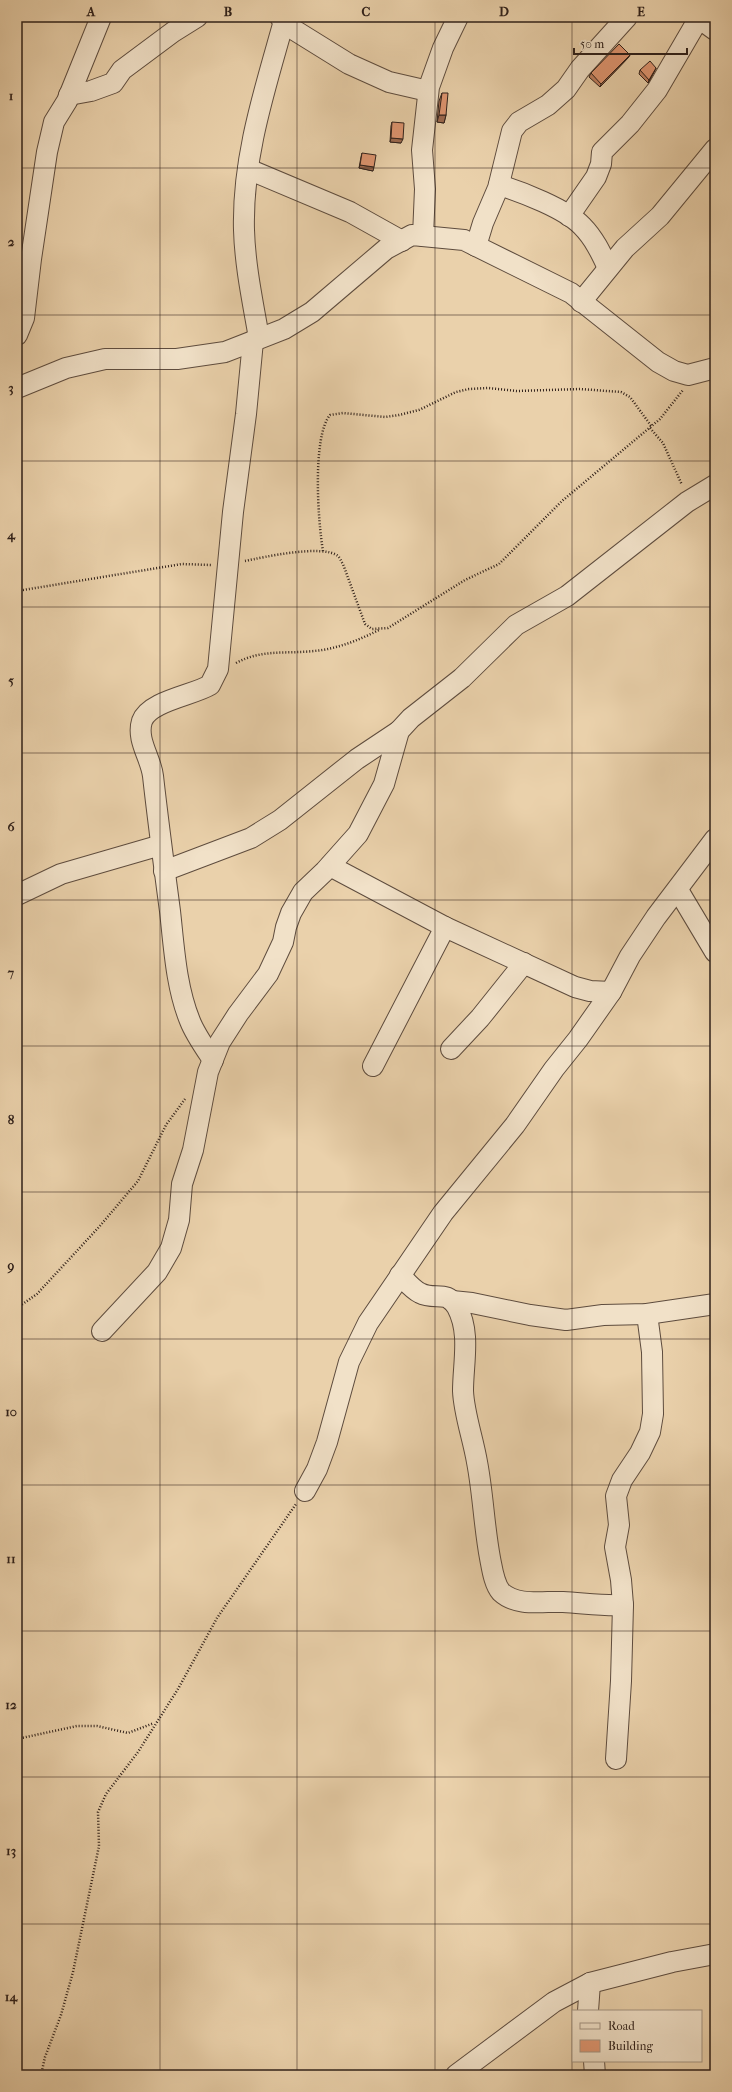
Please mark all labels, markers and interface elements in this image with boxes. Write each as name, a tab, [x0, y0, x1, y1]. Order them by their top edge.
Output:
text: A	[86, 4, 96, 19]
text: B	[224, 4, 233, 19]
text: C	[362, 4, 371, 19]
text: D	[499, 4, 509, 19]
text: E	[637, 4, 645, 19]
scale bar	[574, 30, 687, 56]
text: 50 m	[580, 37, 604, 51]
text: 1	[9, 88, 14, 103]
text: 2	[8, 234, 15, 249]
text: 3	[8, 380, 14, 396]
text: 4	[6, 527, 16, 543]
text: 5	[8, 673, 14, 688]
text: 6	[7, 819, 15, 834]
text: 7	[7, 965, 15, 980]
text: 8	[8, 1112, 15, 1127]
text: 9	[7, 1258, 15, 1274]
text: 10	[5, 1404, 17, 1419]
text: 11	[6, 1551, 16, 1566]
text: 12	[5, 1697, 17, 1712]
text: 13	[6, 1843, 16, 1859]
text: 14	[5, 1989, 18, 2005]
legend	[572, 2010, 702, 2062]
text: Road	[608, 2019, 635, 2033]
text: Building	[608, 2039, 653, 2053]

